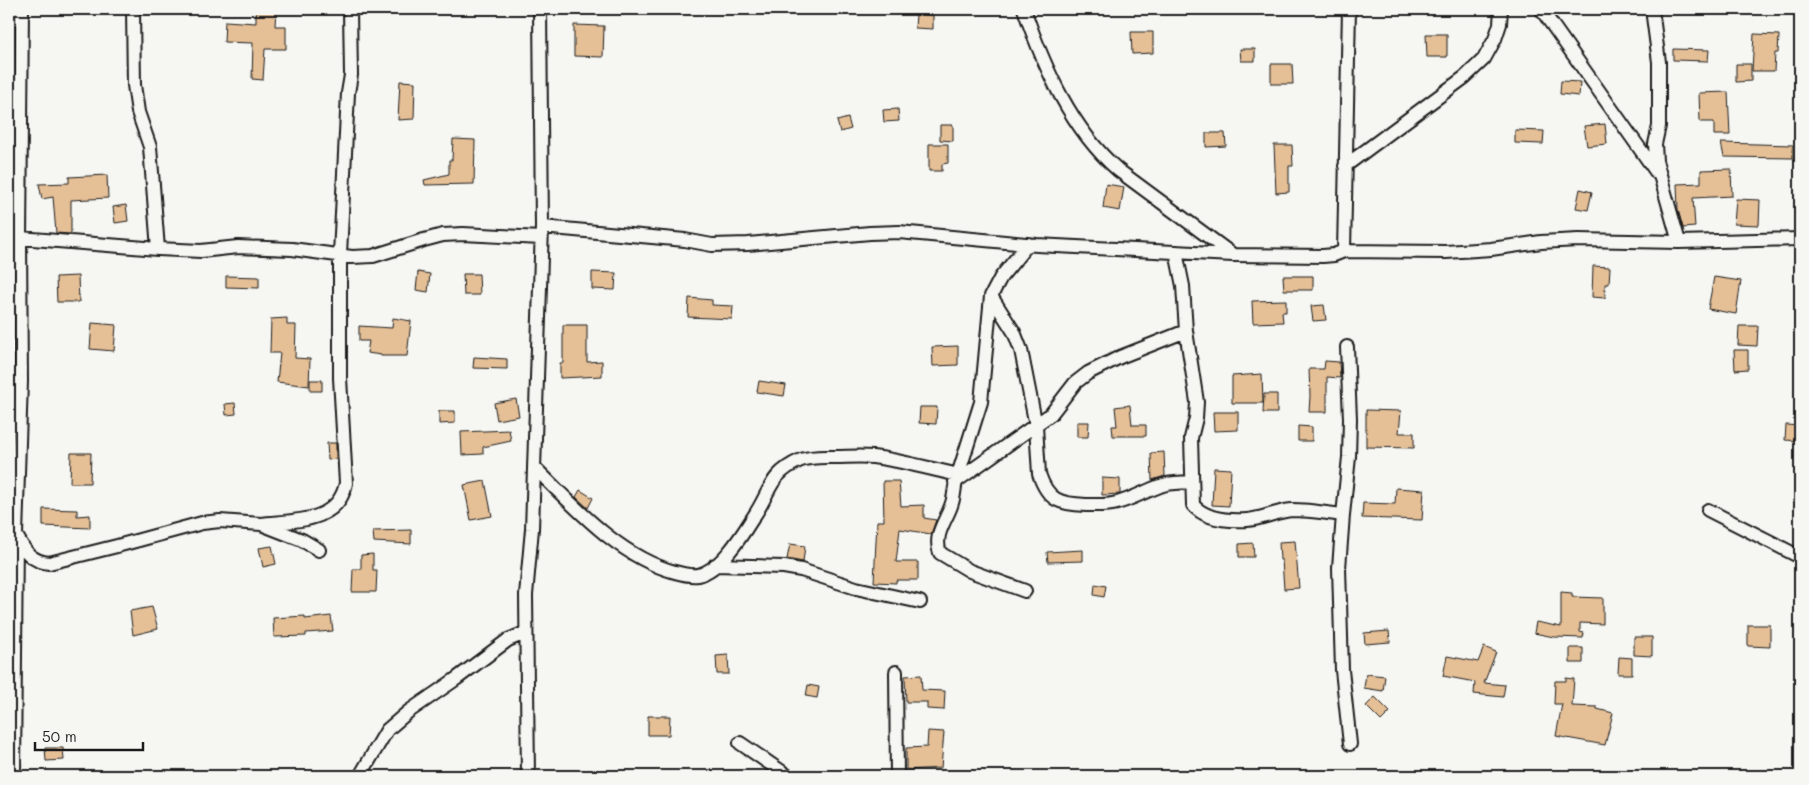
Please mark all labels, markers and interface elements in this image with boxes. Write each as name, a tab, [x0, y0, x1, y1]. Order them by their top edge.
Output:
scale bar	[35, 720, 142, 752]
text: 50 m	[42, 726, 77, 746]

